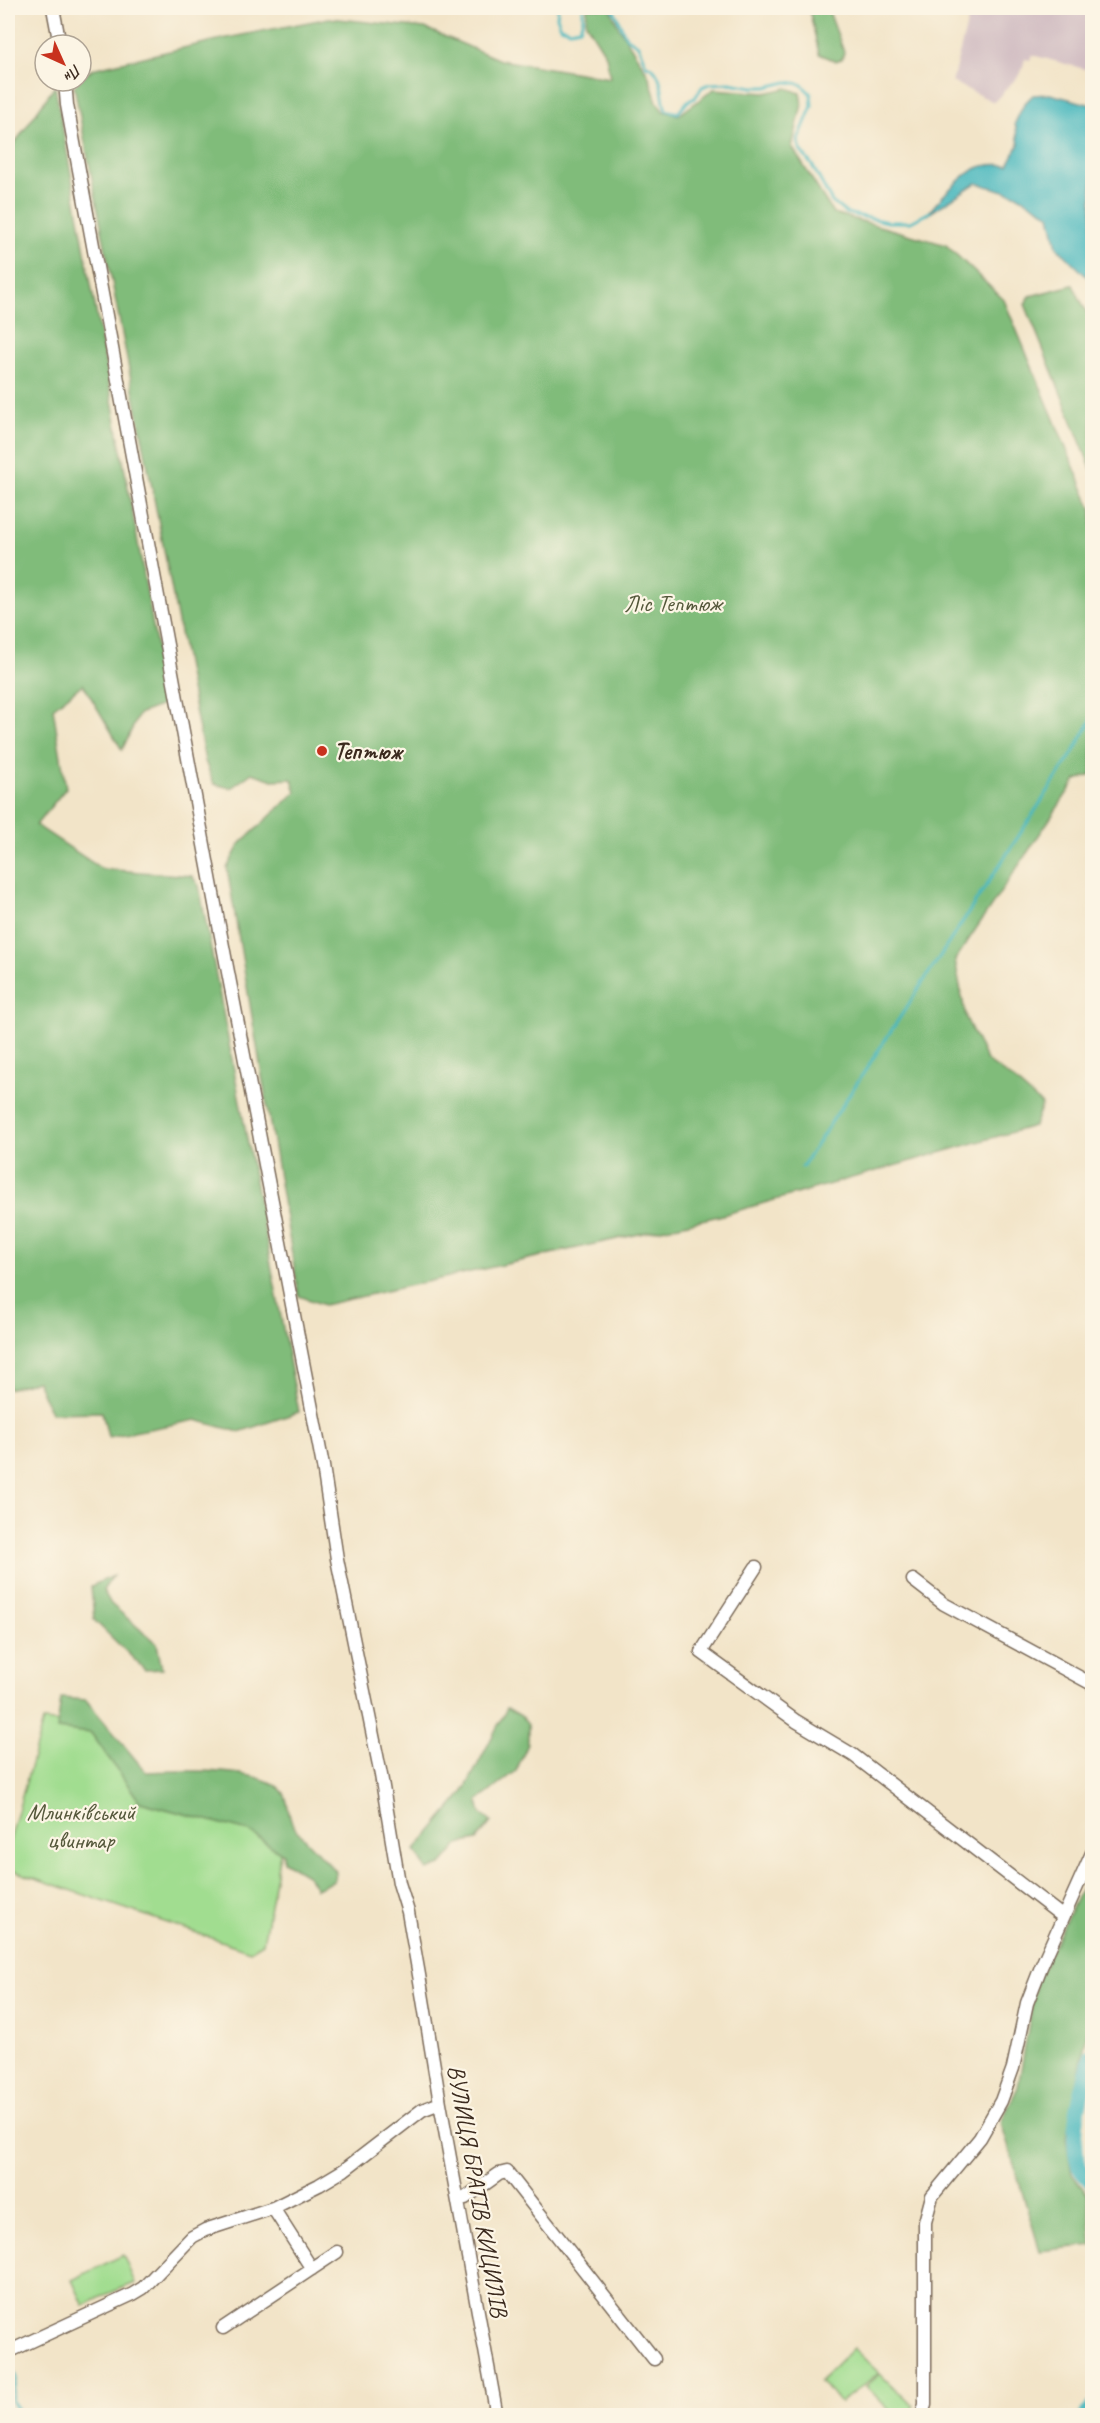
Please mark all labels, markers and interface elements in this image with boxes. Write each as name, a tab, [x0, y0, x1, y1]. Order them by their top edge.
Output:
north arrow	[33, 33, 93, 93]
text: Пн	[59, 60, 86, 87]
park label: Ліс Тептюж	[624, 588, 724, 618]
place label: Тептюж	[334, 736, 405, 766]
marker: Тептюж	[315, 744, 329, 758]
park label: Млинківський цвинтар	[27, 1797, 137, 1855]
street label: ВУЛИЦЯ БРАТІВ КИЦИЛІВ	[441, 2063, 515, 2321]

